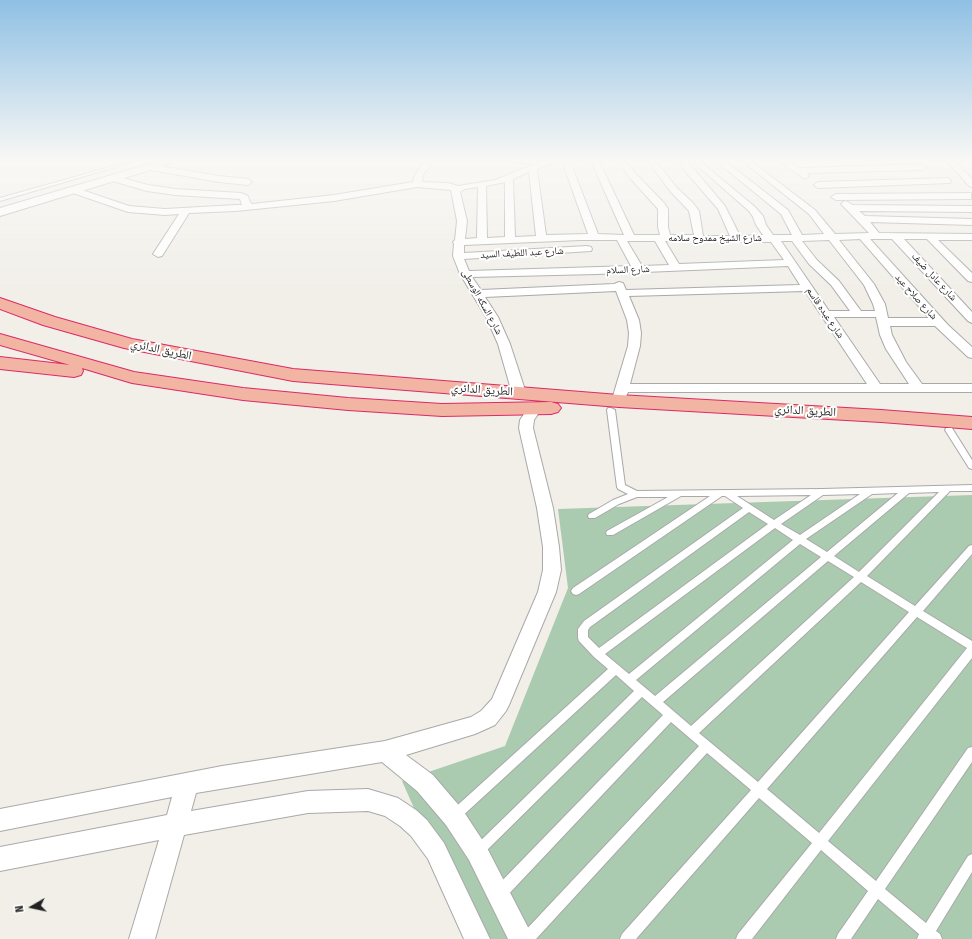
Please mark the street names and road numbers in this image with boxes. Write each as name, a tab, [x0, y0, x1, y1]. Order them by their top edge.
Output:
street label: شارع الشيخ ممدوح سلامه	[668, 232, 762, 244]
street label: شارع عبد اللطيف السيد	[480, 245, 564, 261]
street label: شارع عادل ضيف	[909, 251, 959, 303]
street label: شارع السلام	[606, 263, 650, 277]
street label: شارع السكه الوسطى	[459, 267, 505, 337]
street label: شارع صلاح عيد	[892, 272, 940, 322]
street label: شارع عبده قاسم	[804, 285, 846, 341]
street label: الطريق الدائري	[129, 337, 193, 363]
street label: الطريق الدائري	[451, 381, 513, 399]
street label: الطريق الدائري	[774, 402, 836, 420]

